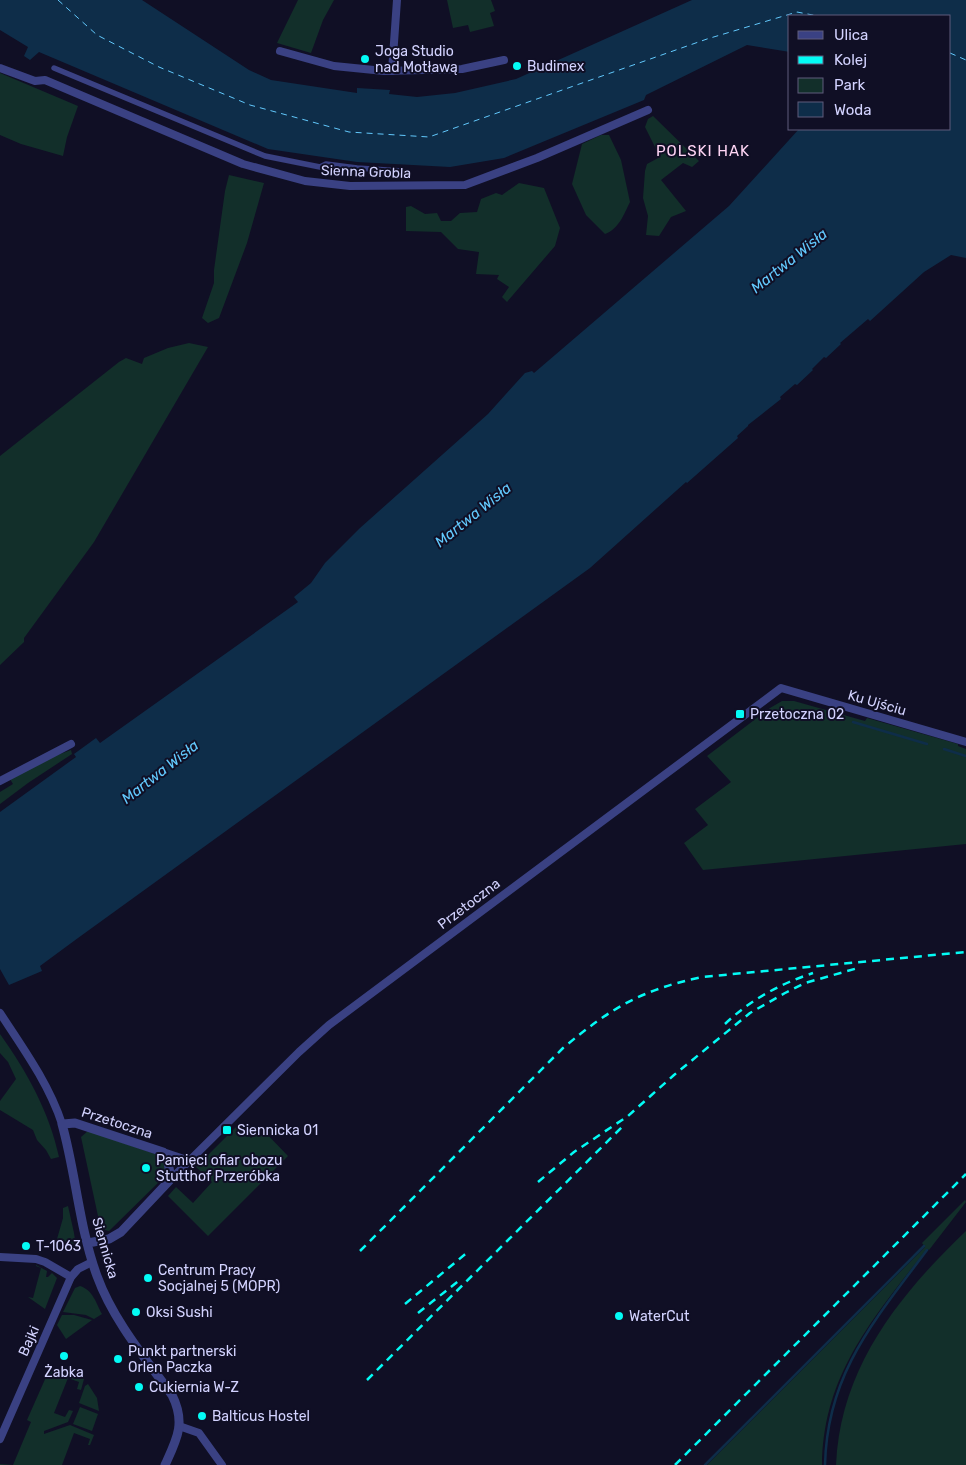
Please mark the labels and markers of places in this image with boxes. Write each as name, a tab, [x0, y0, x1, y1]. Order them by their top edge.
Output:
place label: Joga Studio nad Motławą	[375, 43, 458, 76]
marker: Joga Studio nad Motławą	[359, 53, 371, 65]
place label: Budimex	[527, 58, 585, 75]
marker: Budimex	[511, 60, 523, 72]
place label: Przetoczna 02	[750, 706, 844, 723]
marker: Przetoczna 02	[734, 708, 746, 720]
place label: Siennicka 01	[237, 1122, 318, 1139]
marker: Siennicka 01	[221, 1124, 233, 1136]
place label: Pamięci ofiar obozu Stutthof Przeróbka	[156, 1152, 282, 1185]
marker: Pamięci ofiar obozu Stutthof Przeróbka	[140, 1162, 152, 1174]
place label: T-1063	[36, 1238, 81, 1255]
marker: T-1063	[20, 1240, 32, 1252]
place label: Centrum Pracy Socjalnej 5 (MOPR)	[158, 1262, 280, 1295]
marker: Centrum Pracy Socjalnej 5 (MOPR)	[142, 1272, 154, 1284]
place label: Oksi Sushi	[146, 1304, 213, 1321]
marker: Oksi Sushi	[130, 1306, 142, 1318]
place label: WaterCut	[629, 1308, 690, 1325]
marker: WaterCut	[613, 1310, 625, 1322]
place label: Punkt partnerski Orlen Paczka	[128, 1343, 236, 1376]
marker: Żabka	[58, 1350, 70, 1362]
marker: Punkt partnerski Orlen Paczka	[112, 1353, 124, 1365]
place label: Żabka	[44, 1364, 84, 1381]
place label: Cukiernia W-Z	[149, 1379, 239, 1396]
marker: Cukiernia W-Z	[133, 1381, 145, 1393]
place label: Balticus Hostel	[212, 1408, 310, 1425]
marker: Balticus Hostel	[196, 1410, 208, 1422]

